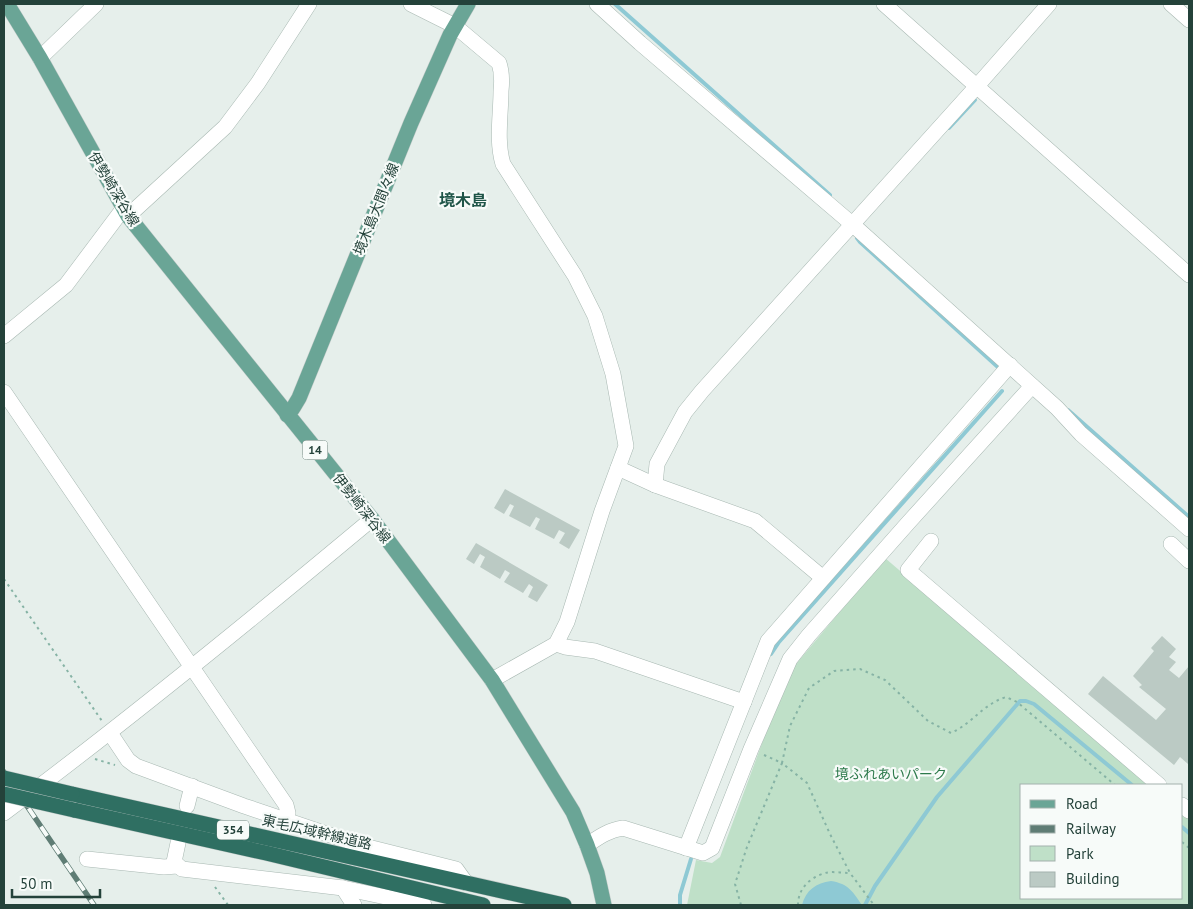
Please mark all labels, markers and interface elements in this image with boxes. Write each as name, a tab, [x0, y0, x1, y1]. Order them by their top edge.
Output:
street label: 伊勢崎深谷線	[85, 148, 143, 230]
street label: 境木島大間々線	[349, 160, 403, 258]
district label: 境木島	[439, 190, 487, 210]
road number: 14	[302, 440, 328, 460]
street label: 伊勢崎深谷線	[329, 469, 395, 547]
park label: 境ふれあいパーク	[835, 765, 947, 783]
legend	[1020, 784, 1183, 899]
text: Road	[1066, 794, 1098, 813]
street label: 東毛広域幹線道路	[260, 811, 374, 853]
text: Railway	[1066, 819, 1116, 838]
road number: 354	[217, 820, 249, 840]
text: Park	[1066, 844, 1094, 863]
scale bar	[12, 866, 100, 898]
text: Building	[1066, 869, 1120, 888]
text: 50 m	[20, 874, 53, 893]

